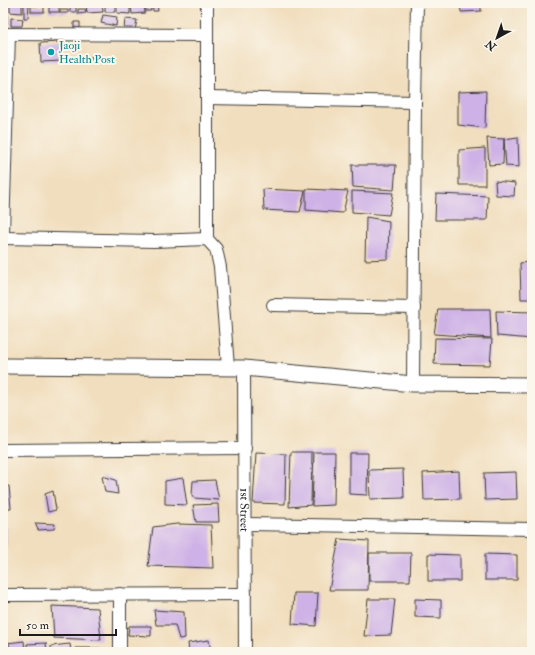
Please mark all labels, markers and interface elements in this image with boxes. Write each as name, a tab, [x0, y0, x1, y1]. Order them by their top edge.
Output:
north arrow	[477, 18, 517, 58]
text: N	[482, 36, 500, 54]
place label: Jaoji Health Post	[58, 38, 115, 67]
marker: Jaoji Health Post	[46, 47, 56, 57]
street label: 1st Street	[237, 488, 252, 532]
scale bar	[20, 611, 116, 637]
text: 50 m	[26, 618, 50, 633]

